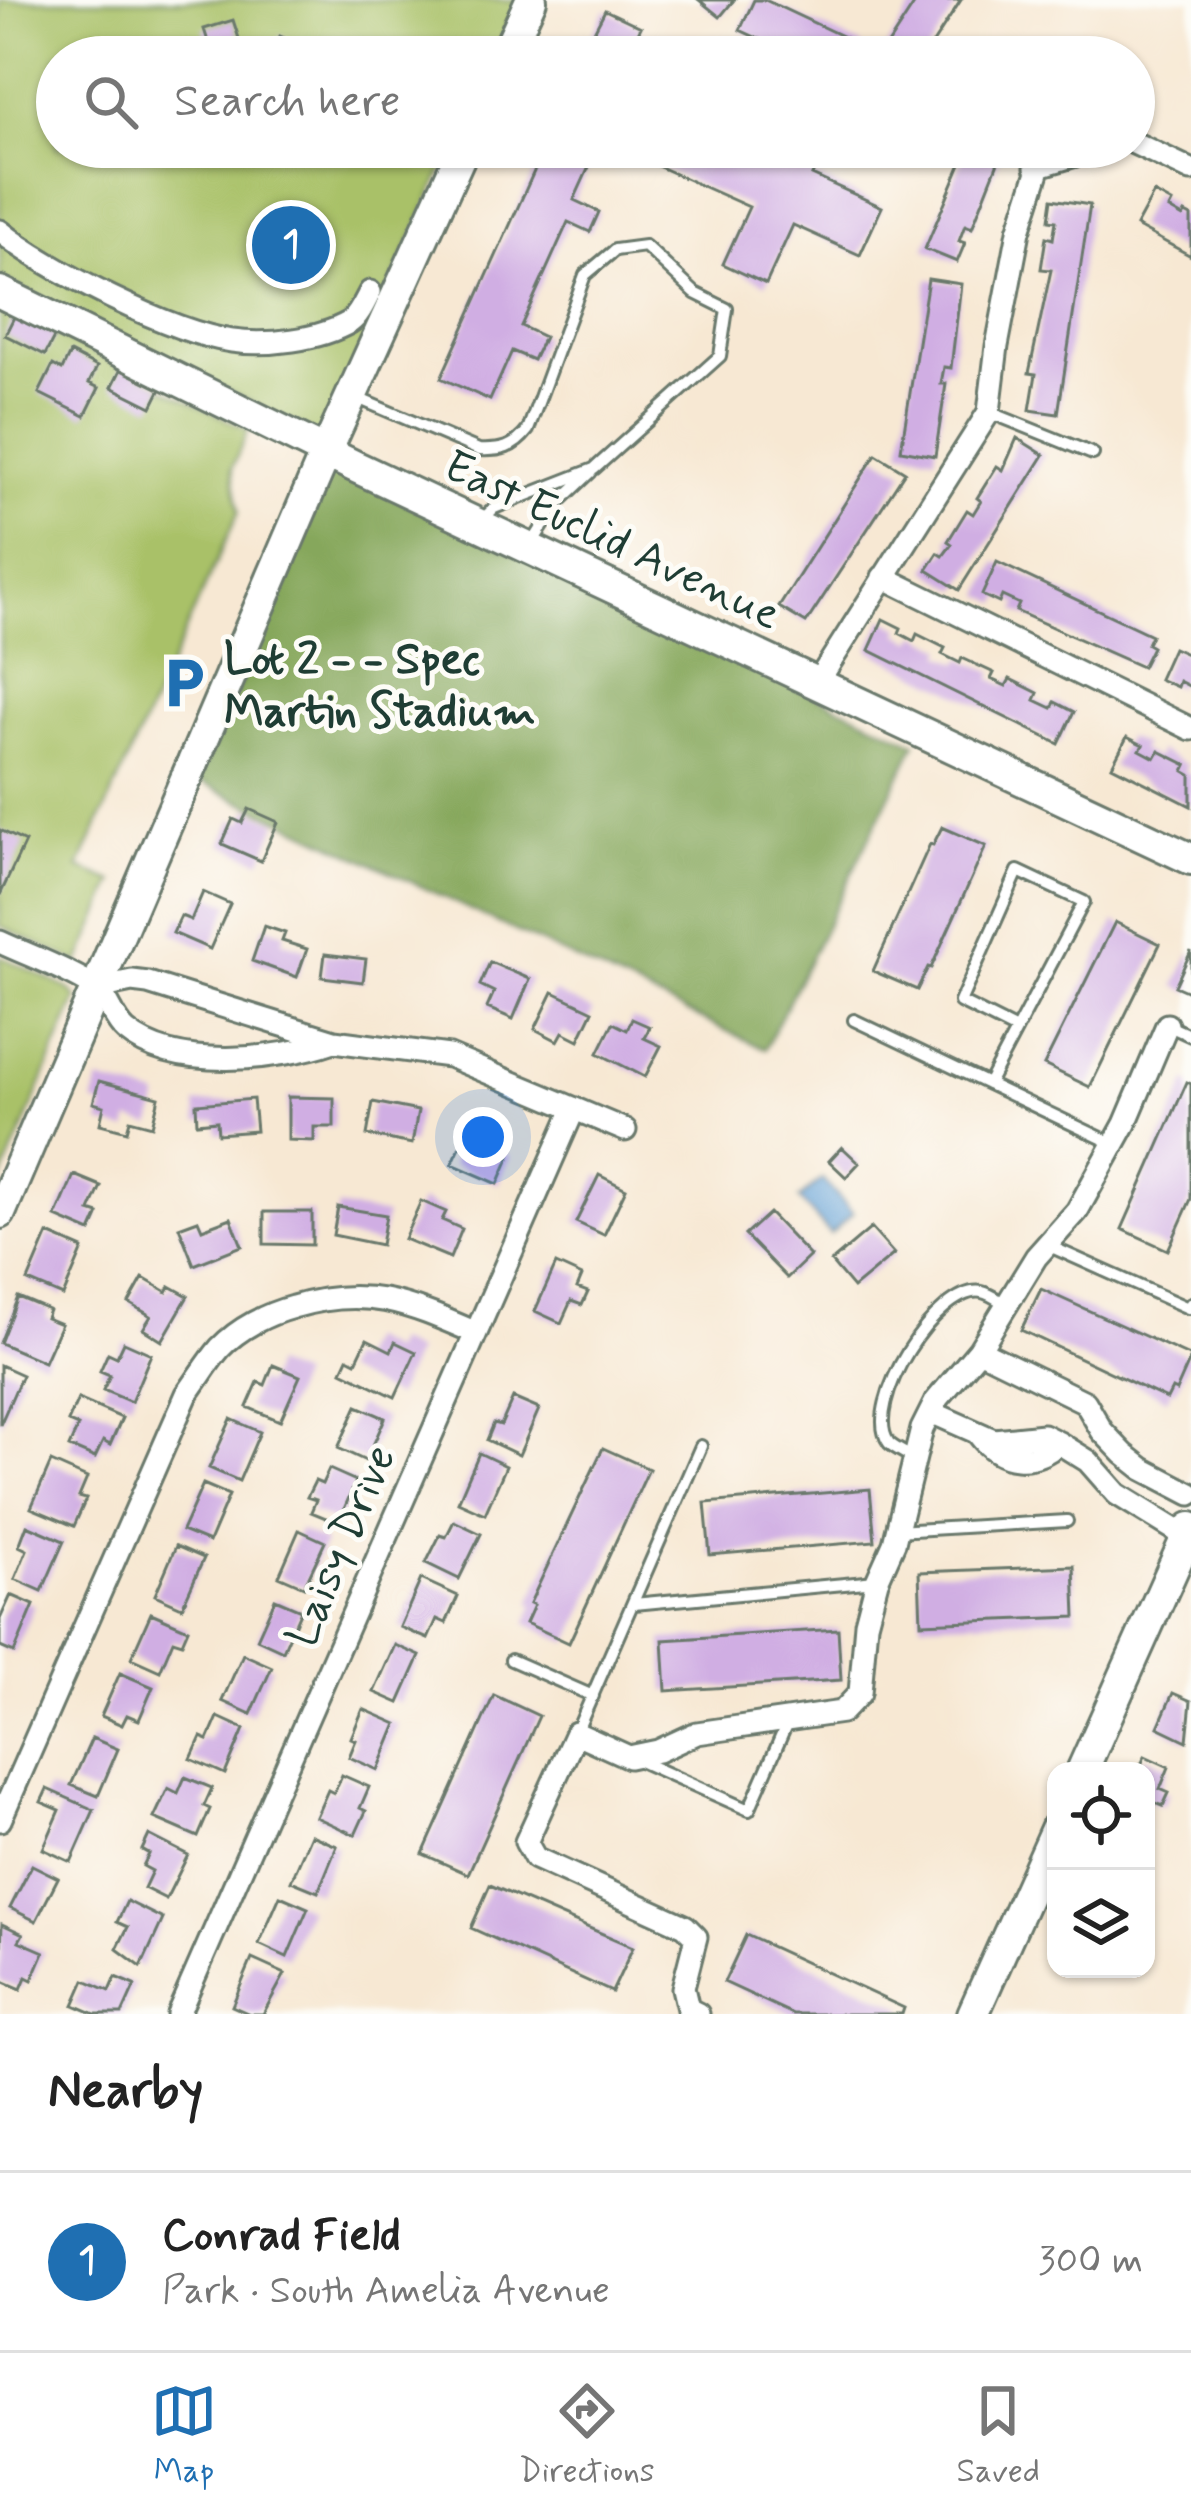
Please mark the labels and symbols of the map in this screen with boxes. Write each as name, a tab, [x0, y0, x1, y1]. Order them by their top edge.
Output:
pin: 1	[252, 200, 330, 290]
street label: East Euclid Avenue	[434, 437, 789, 645]
place label: Lot 2 - - Spec Martin Stadium	[224, 631, 536, 742]
parking icon: Lot 2 - - Spec Martin Stadium	[155, 654, 213, 712]
your location	[453, 1107, 513, 1167]
street label: Laisy Drive	[273, 1437, 411, 1656]

